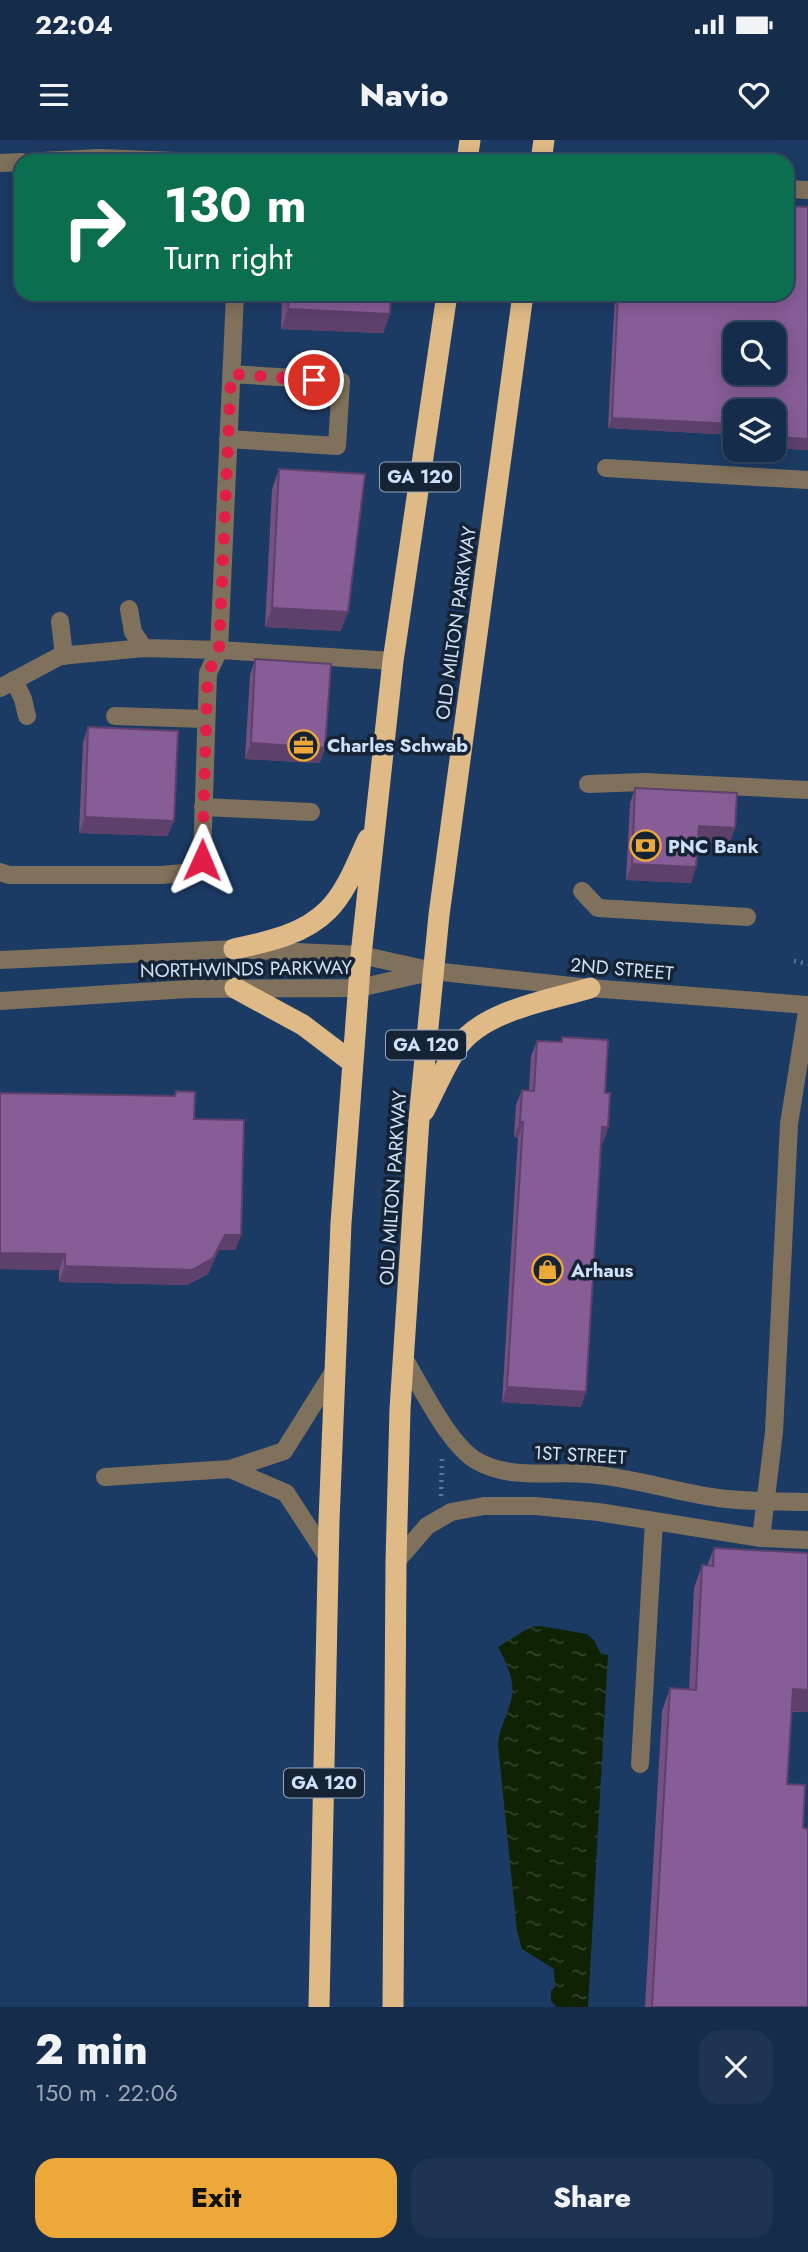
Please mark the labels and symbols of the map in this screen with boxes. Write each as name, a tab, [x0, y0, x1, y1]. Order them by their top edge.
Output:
pin	[284, 350, 344, 410]
road number: GA 120	[380, 463, 460, 492]
street label: OLD MILTON PARKWAY	[429, 524, 483, 721]
office icon: Charles Schwab	[287, 728, 321, 762]
place label: Charles Schwab	[327, 732, 468, 759]
position arrow	[165, 823, 239, 897]
bank icon: PNC Bank	[628, 829, 662, 863]
place label: PNC Bank	[668, 833, 759, 860]
street label: 2ND STREET	[569, 951, 675, 987]
street label: NORTHWINDS PARKWAY	[140, 954, 353, 984]
road number: GA 120	[386, 1030, 466, 1060]
street label: OLD MILTON PARKWAY	[373, 1089, 413, 1286]
shop icon: Arhaus	[531, 1253, 565, 1287]
place label: Arhaus	[570, 1257, 634, 1284]
street label: 1ST STREET	[533, 1439, 627, 1471]
road number: GA 120	[284, 1768, 364, 1798]

